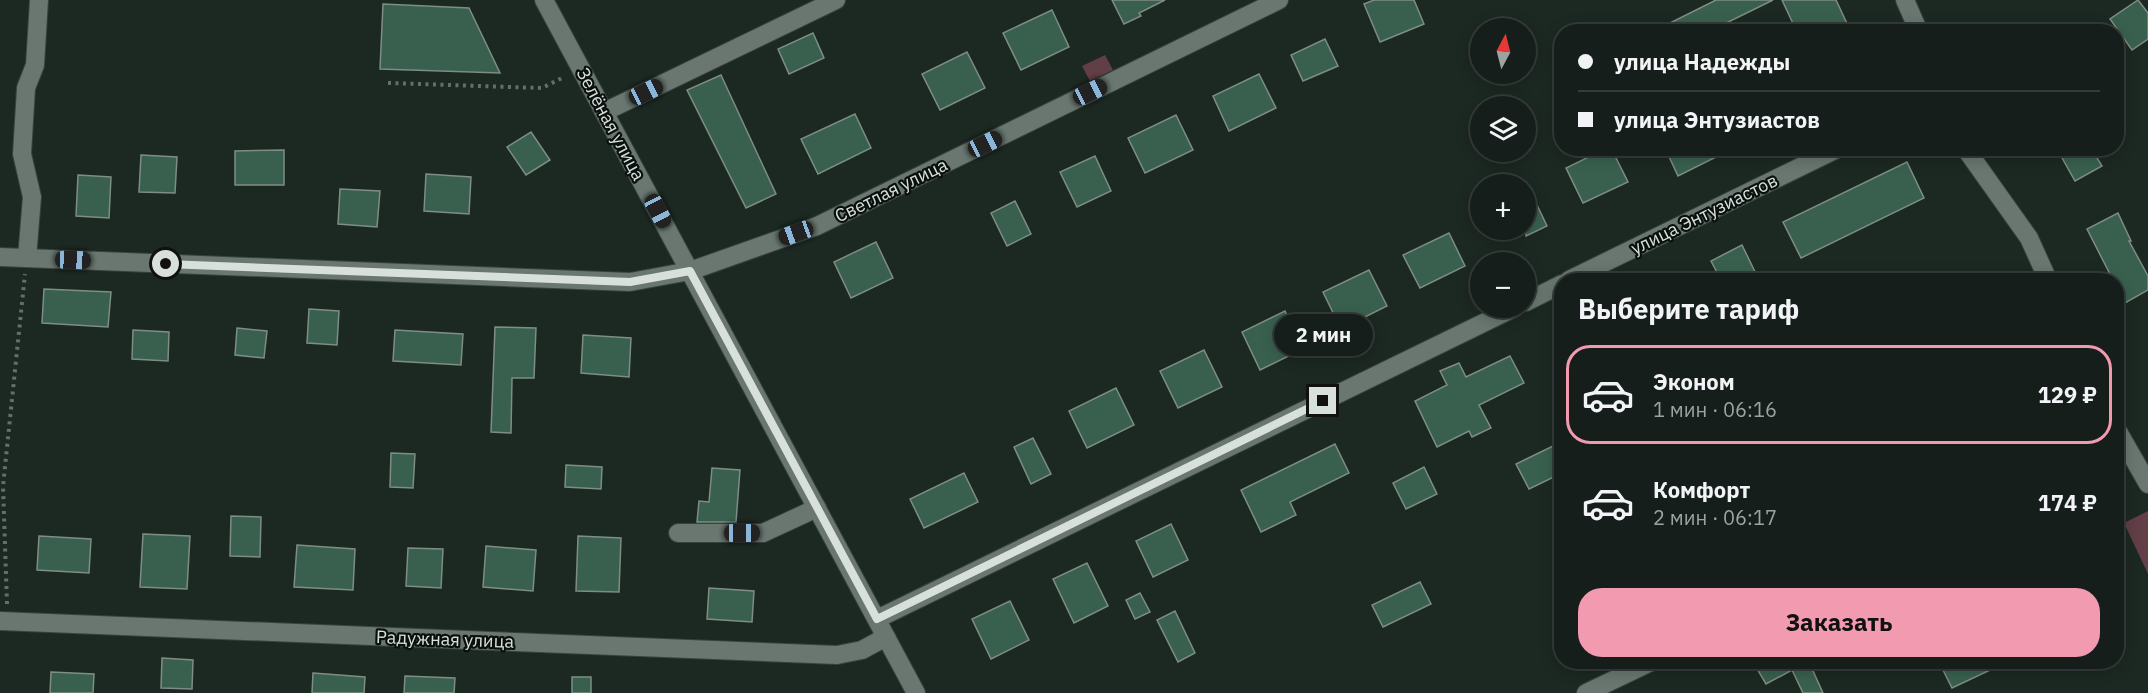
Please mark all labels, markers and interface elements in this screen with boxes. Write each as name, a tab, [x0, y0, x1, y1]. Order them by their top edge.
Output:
north arrow	[1470, 18, 1536, 84]
map controls	[1470, 18, 1536, 318]
text: улица Надежды	[1614, 47, 1790, 76]
street label: Зелёная улица	[572, 64, 651, 185]
car	[626, 76, 666, 108]
car	[1070, 76, 1110, 108]
button: layers	[1470, 96, 1536, 162]
text: улица Энтузиастов	[1614, 105, 1820, 134]
car	[965, 128, 1005, 160]
street label: Светлая улица	[831, 153, 951, 227]
street label: улица Энтузиастов	[1627, 169, 1781, 259]
button: +	[1470, 174, 1536, 240]
car	[642, 191, 674, 231]
car	[776, 218, 816, 248]
car	[55, 250, 91, 270]
route start	[152, 250, 179, 277]
button: −	[1470, 252, 1536, 318]
text: Выберите тариф	[1578, 291, 1799, 326]
callout: 2 мин	[1274, 314, 1372, 356]
text: 2 мин	[1296, 321, 1351, 348]
text: Эконом	[1653, 367, 1735, 396]
icon: car	[1581, 368, 1635, 422]
text: 129 ₽	[2038, 380, 2097, 409]
route end	[1309, 387, 1336, 414]
text: 1 мин · 06:16	[1653, 396, 1777, 423]
text: Комфорт	[1653, 475, 1750, 504]
icon: car	[1581, 476, 1635, 530]
text: 174 ₽	[2038, 488, 2097, 517]
text: 2 мин · 06:17	[1653, 504, 1777, 531]
car	[724, 524, 760, 542]
button: Заказать	[1578, 588, 2100, 657]
street label: Радужная улица	[376, 625, 515, 653]

